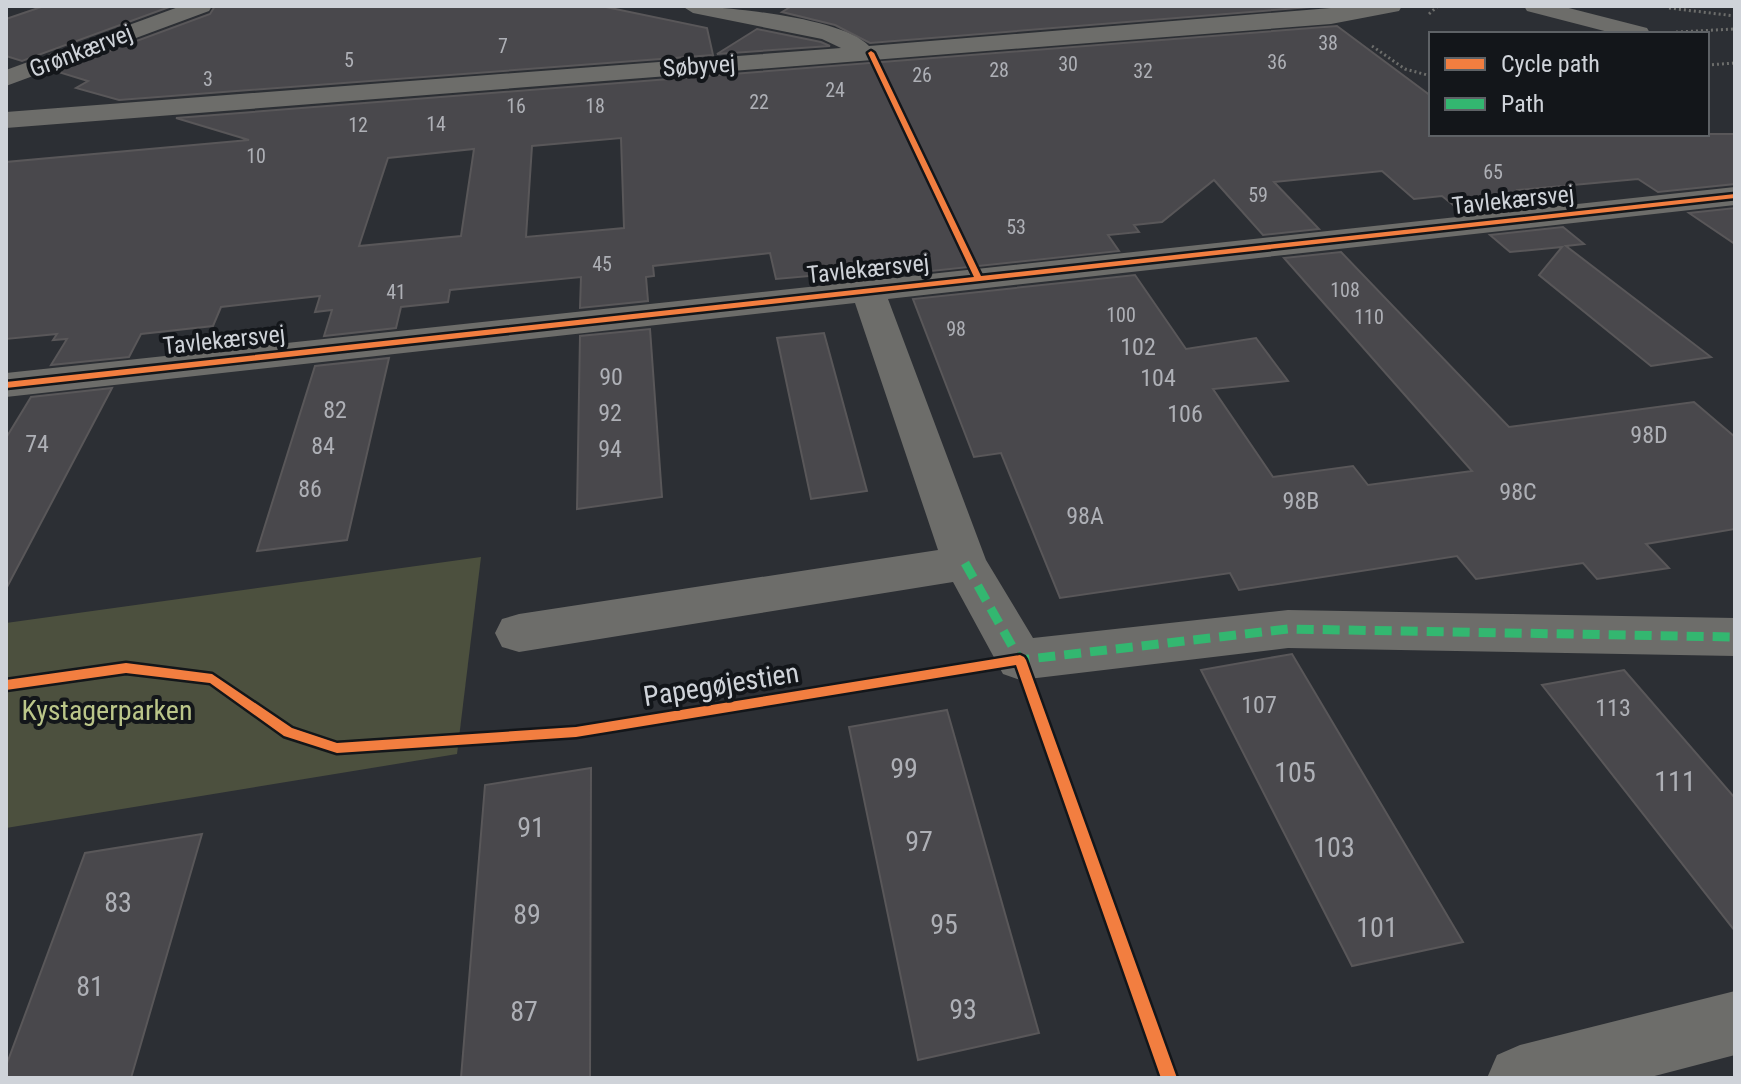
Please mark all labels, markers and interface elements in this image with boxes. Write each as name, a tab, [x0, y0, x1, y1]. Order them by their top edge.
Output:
street label: Grønkærvej	[26, 19, 136, 83]
house number: 38	[1318, 31, 1338, 55]
legend	[1429, 32, 1709, 136]
house number: 7	[498, 34, 508, 58]
house number: 5	[344, 48, 354, 72]
street label: Søbyvej	[662, 49, 736, 83]
house number: 36	[1267, 50, 1287, 74]
text: Cycle path	[1501, 50, 1600, 78]
house number: 30	[1058, 52, 1078, 76]
house number: 28	[989, 58, 1009, 82]
house number: 32	[1133, 59, 1153, 83]
house number: 26	[912, 63, 932, 87]
house number: 3	[203, 67, 213, 91]
house number: 24	[825, 78, 845, 102]
house number: 22	[749, 90, 769, 114]
text: Path	[1501, 90, 1544, 118]
house number: 16	[506, 94, 526, 118]
house number: 18	[585, 94, 605, 118]
house number: 14	[426, 112, 446, 136]
house number: 12	[348, 113, 368, 137]
house number: 10	[246, 144, 266, 168]
house number: 65	[1483, 160, 1503, 184]
street label: Tavlekærsvej	[1450, 180, 1576, 220]
house number: 59	[1248, 183, 1268, 207]
house number: 53	[1006, 215, 1026, 239]
street label: Tavlekærsvej	[805, 249, 931, 289]
house number: 45	[592, 252, 612, 276]
house number: 108	[1330, 278, 1360, 302]
house number: 41	[386, 280, 406, 304]
house number: 100	[1106, 303, 1136, 327]
house number: 110	[1354, 305, 1384, 329]
house number: 98	[946, 317, 966, 341]
street label: Tavlekærsvej	[161, 320, 287, 360]
house number: 102	[1120, 333, 1156, 361]
house number: 90	[599, 363, 623, 391]
house number: 104	[1140, 364, 1176, 392]
house number: 82	[323, 396, 347, 424]
house number: 92	[598, 399, 622, 427]
house number: 106	[1167, 400, 1203, 428]
house number: 98D	[1630, 421, 1668, 449]
house number: 74	[25, 430, 49, 458]
house number: 84	[311, 432, 335, 460]
house number: 94	[598, 435, 622, 463]
house number: 86	[298, 475, 322, 503]
house number: 98C	[1499, 478, 1537, 506]
house number: 98B	[1283, 487, 1319, 515]
house number: 98A	[1066, 502, 1104, 530]
street label: Papegøjestien	[641, 656, 801, 713]
house number: 107	[1241, 691, 1277, 719]
park label: Kystagerparken	[21, 694, 193, 727]
house number: 113	[1595, 694, 1631, 722]
house number: 99	[890, 752, 918, 785]
house number: 105	[1274, 756, 1316, 789]
house number: 111	[1654, 765, 1696, 798]
house number: 91	[517, 811, 545, 844]
house number: 97	[905, 825, 933, 858]
house number: 103	[1313, 831, 1355, 864]
house number: 83	[104, 886, 132, 919]
house number: 89	[513, 898, 541, 931]
house number: 95	[930, 908, 958, 941]
house number: 101	[1356, 911, 1398, 944]
house number: 81	[76, 970, 104, 1003]
house number: 93	[949, 993, 977, 1026]
house number: 87	[510, 995, 538, 1028]

